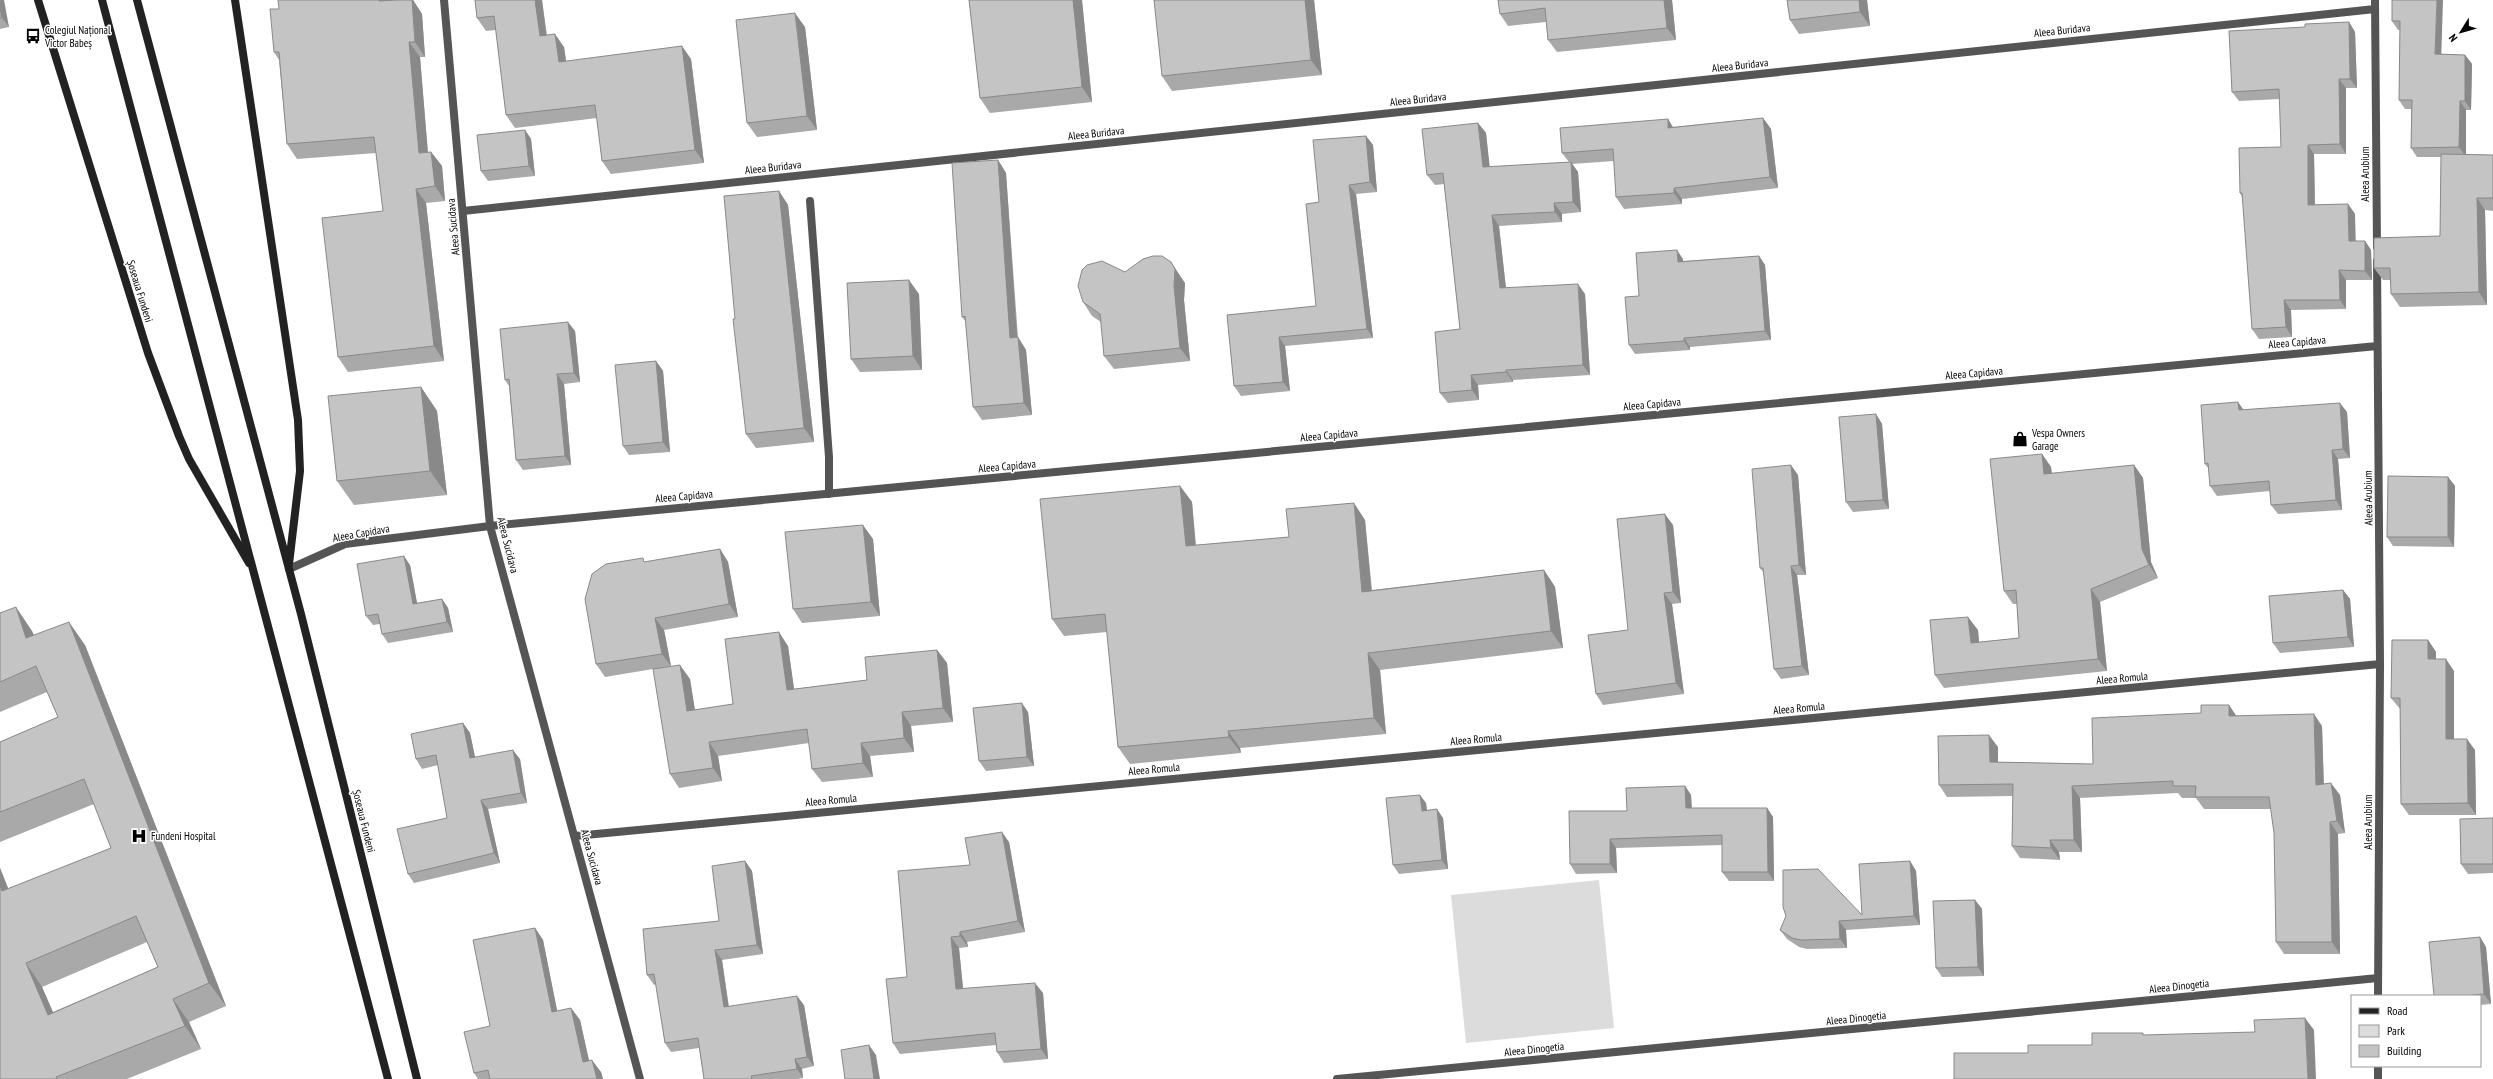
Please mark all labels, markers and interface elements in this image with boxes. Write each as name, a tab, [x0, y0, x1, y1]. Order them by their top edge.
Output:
north arrow	[2441, 12, 2481, 52]
street label: Aleea Buridava	[2033, 20, 2091, 40]
place label: Colegiul Național Victor Babeș	[44, 23, 111, 50]
bus stop icon: Colegiul Național Victor Babeș	[24, 27, 42, 45]
text: N	[2446, 31, 2460, 45]
street label: Aleea Buridava	[1711, 55, 1769, 75]
street label: Aleea Buridava	[1389, 89, 1447, 109]
street label: Aleea Buridava	[1067, 123, 1125, 143]
street label: Aleea Arubium	[2358, 146, 2372, 202]
street label: Aleea Buridava	[744, 157, 802, 177]
street label: Aleea Sucidava	[444, 198, 462, 256]
street label: Șoseaua Fundeni	[124, 258, 156, 324]
street label: Aleea Capidava	[2268, 333, 2326, 351]
street label: Aleea Capidava	[1945, 364, 2003, 382]
street label: Aleea Capidava	[1623, 395, 1681, 413]
street label: Aleea Capidava	[1300, 426, 1358, 444]
place label: Vespa Owners Garage	[2031, 426, 2085, 453]
shop icon: Vespa Owners Garage	[2011, 430, 2029, 448]
street label: Aleea Capidava	[978, 457, 1036, 475]
street label: Aleea Arubium	[2361, 470, 2375, 526]
street label: Aleea Capidava	[655, 487, 713, 505]
street label: Aleea Sucidava	[494, 516, 522, 574]
street label: Aleea Capidava	[331, 521, 391, 545]
street label: Aleea Romula	[2095, 669, 2149, 687]
street label: Aleea Romula	[1772, 699, 1826, 717]
street label: Aleea Romula	[1449, 730, 1503, 748]
street label: Aleea Romula	[1127, 760, 1181, 778]
street label: Șoseaua Fundeni	[349, 788, 379, 854]
street label: Aleea Romula	[804, 791, 858, 809]
street label: Aleea Arubium	[2361, 794, 2375, 850]
hospital icon: Fundeni Hospital	[130, 827, 148, 845]
street label: Aleea Sucidava	[578, 828, 606, 886]
place label: Fundeni Hospital	[151, 829, 216, 843]
street label: Aleea Dinogetia	[2148, 976, 2210, 996]
legend	[2351, 995, 2481, 1067]
text: Road	[2387, 1003, 2407, 1018]
street label: Aleea Dinogetia	[1825, 1008, 1887, 1028]
text: Park	[2387, 1023, 2405, 1038]
street label: Aleea Dinogetia	[1503, 1039, 1565, 1059]
text: Building	[2387, 1043, 2422, 1058]

